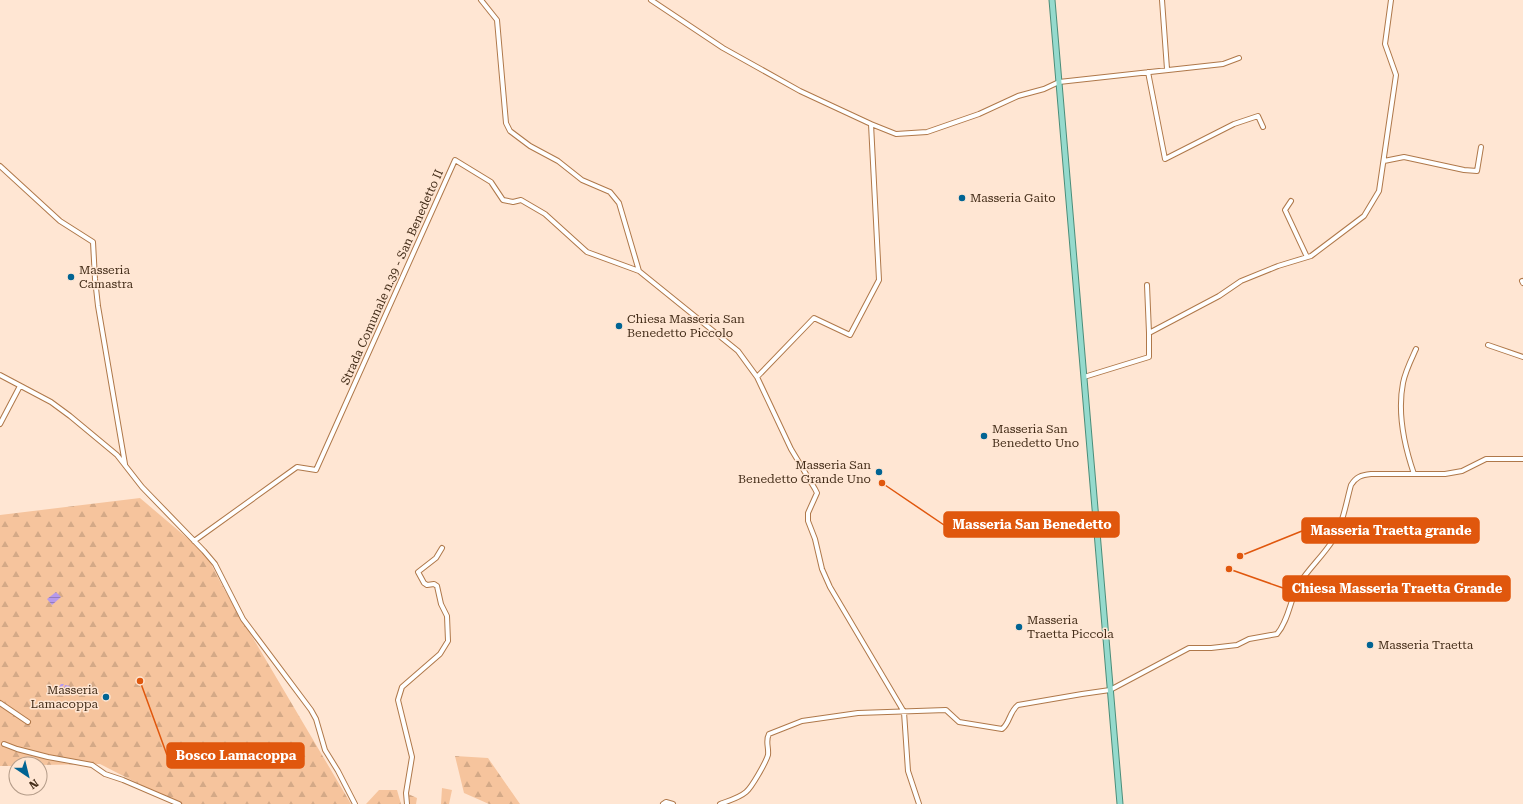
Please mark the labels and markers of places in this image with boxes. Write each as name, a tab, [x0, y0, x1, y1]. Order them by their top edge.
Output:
place label: Masseria Gaito	[970, 191, 1056, 205]
marker: Masseria Gaito	[957, 193, 967, 203]
place label: Masseria Camastra	[79, 263, 134, 291]
marker: Masseria Camastra	[66, 272, 76, 282]
place label: Chiesa Masseria San Benedetto Piccolo	[627, 312, 745, 340]
marker: Chiesa Masseria San Benedetto Piccolo	[614, 321, 624, 331]
place label: Masseria San Benedetto Uno	[992, 422, 1079, 450]
marker: Masseria San Benedetto Uno	[979, 431, 989, 441]
place label: Masseria San Benedetto Grande Uno	[738, 458, 871, 486]
marker: Masseria San Benedetto Grande Uno	[874, 467, 884, 477]
callout: Masseria San Benedetto	[944, 512, 1119, 537]
callout: Masseria Traetta grande	[1302, 518, 1479, 543]
callout: Chiesa Masseria Traetta Grande	[1283, 576, 1510, 601]
place label: Masseria Traetta Piccola	[1027, 613, 1114, 641]
marker: Masseria Traetta Piccola	[1014, 622, 1024, 632]
place label: Masseria Traetta	[1378, 638, 1474, 652]
marker: Masseria Traetta	[1365, 640, 1375, 650]
place label: Masseria Lamacoppa	[30, 683, 98, 711]
marker: Masseria Lamacoppa	[101, 692, 111, 702]
callout: Bosco Lamacoppa	[167, 743, 304, 768]

